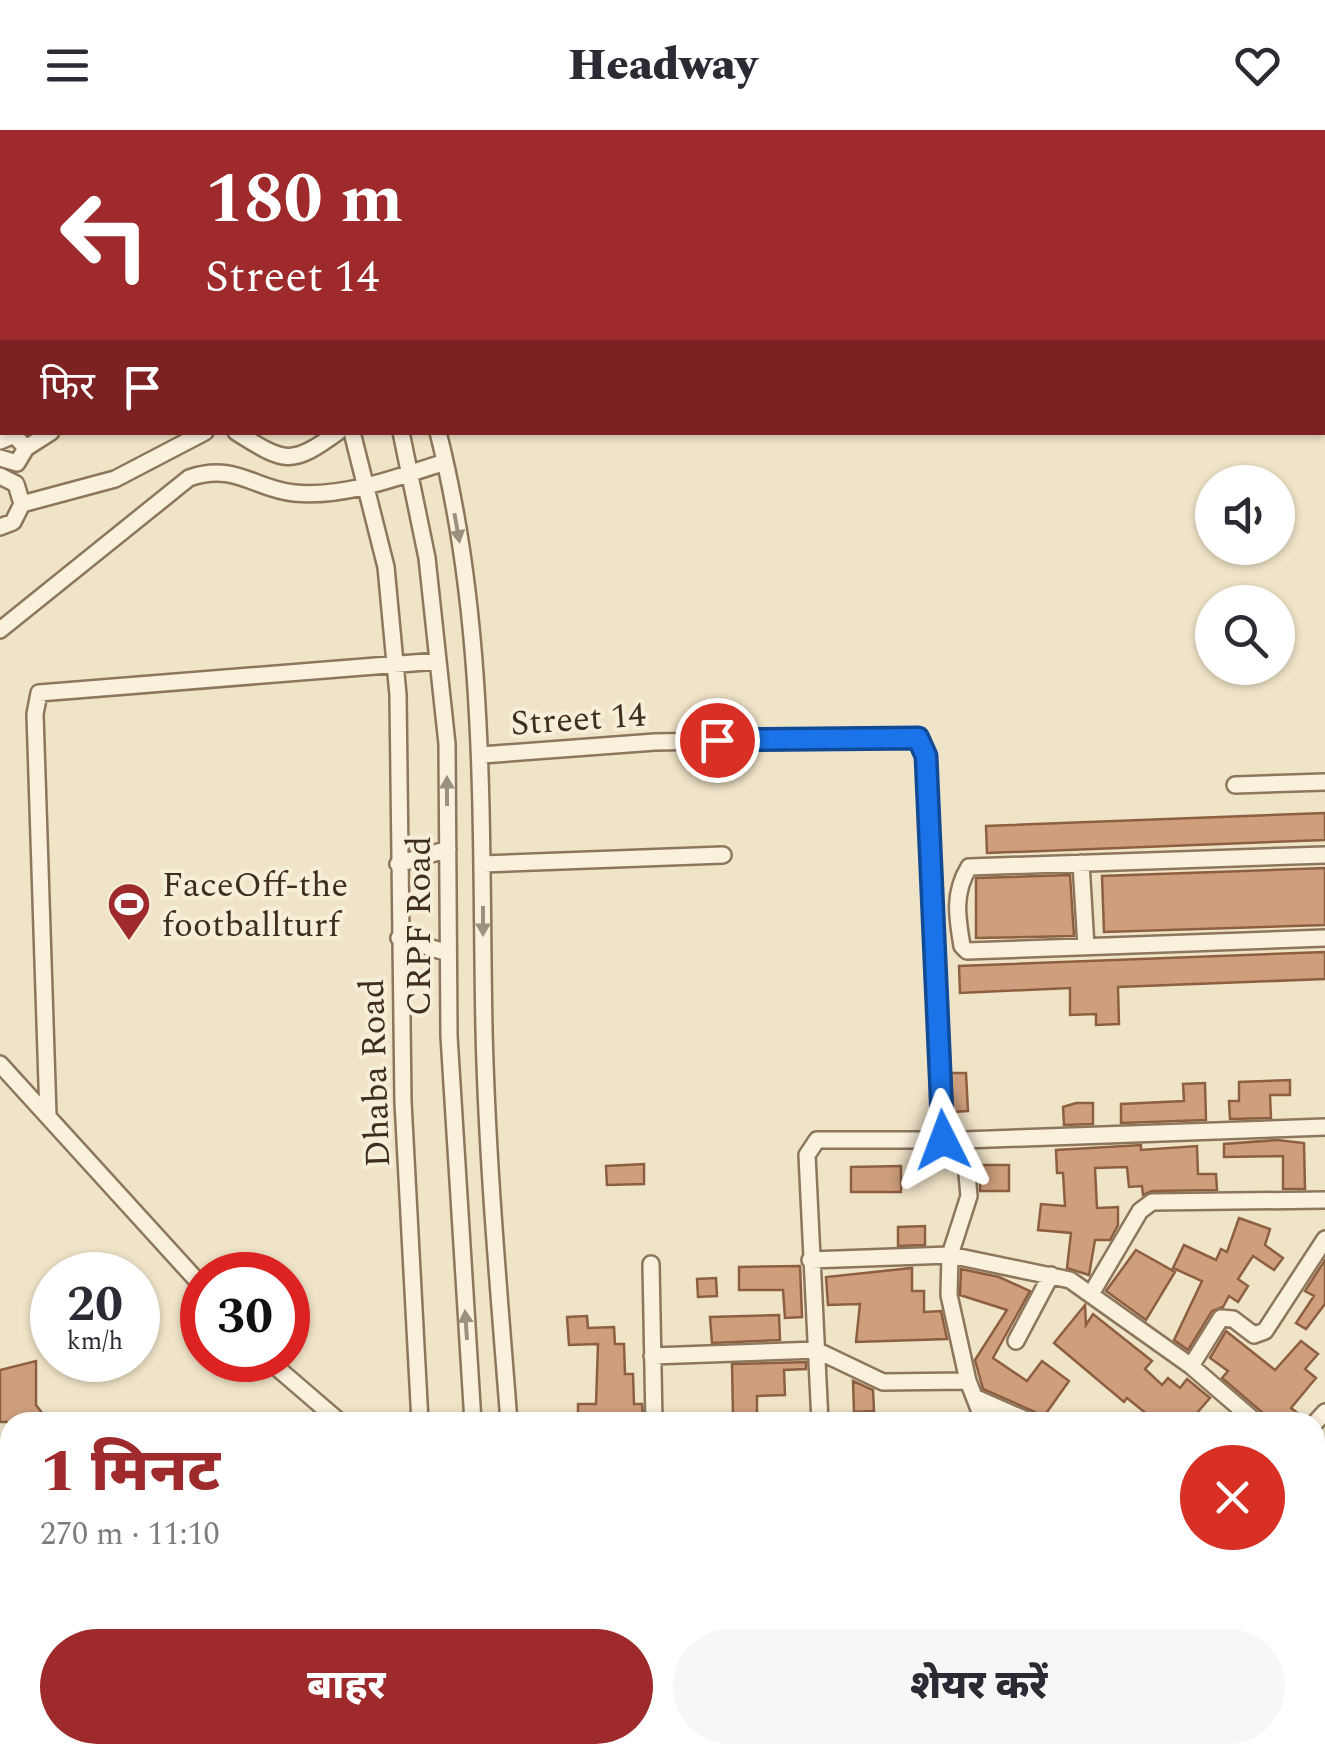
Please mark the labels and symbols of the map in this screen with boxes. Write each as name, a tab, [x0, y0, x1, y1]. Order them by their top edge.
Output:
one-way arrow	[450, 513, 465, 544]
street label: Street 14	[509, 688, 648, 751]
pin	[675, 698, 760, 783]
one-way arrow	[439, 774, 455, 806]
street label: CRPF Road	[393, 836, 446, 1016]
place label: FaceOff-the footballturf	[162, 859, 348, 952]
sports icon: FaceOff-the footballturf	[106, 881, 152, 942]
one-way arrow	[475, 906, 491, 938]
street label: Dhaba Road	[346, 978, 405, 1168]
position arrow	[891, 1088, 995, 1192]
speed limit sign: 30	[180, 1252, 310, 1382]
one-way arrow	[458, 1309, 474, 1341]

